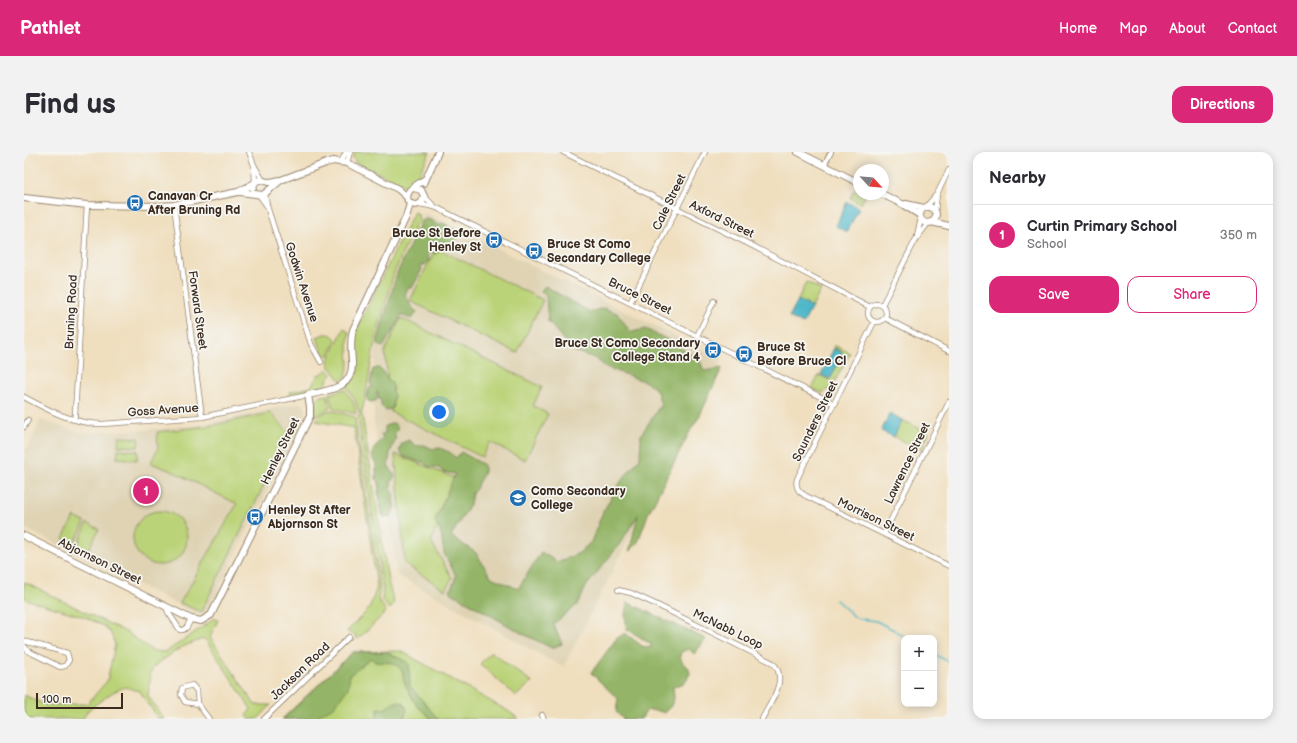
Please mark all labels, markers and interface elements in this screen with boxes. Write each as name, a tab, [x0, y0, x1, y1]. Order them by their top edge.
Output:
text: Pathlet	[20, 17, 81, 40]
text: Home	[1059, 20, 1097, 37]
text: Map	[1119, 20, 1147, 37]
text: About	[1169, 20, 1206, 37]
text: Contact	[1228, 20, 1277, 37]
button: Directions	[1172, 86, 1273, 123]
text: Find us	[24, 88, 116, 121]
north arrow	[853, 164, 889, 200]
text: Nearby	[989, 168, 1046, 188]
street label: Cale Street	[649, 171, 690, 233]
place label: Canavan Cr After Bruning Rd	[147, 189, 240, 218]
bus stop icon: Canavan Cr After Bruning Rd	[125, 193, 145, 213]
street label: Axford Street	[687, 197, 757, 242]
text: Curtin Primary School	[1027, 217, 1177, 236]
place label: Bruce St Before Henley St	[392, 226, 481, 255]
text: 1	[999, 227, 1005, 243]
text: 350 m	[1220, 227, 1257, 243]
bus stop icon: Bruce St Before Henley St	[484, 230, 504, 250]
text: School	[1027, 236, 1067, 252]
place label: Bruce St Como Secondary College	[547, 237, 651, 266]
street label: Godwin Avenue	[282, 240, 322, 324]
bus stop icon: Bruce St Como Secondary College	[524, 241, 544, 261]
street label: Forward Street	[185, 270, 211, 351]
street label: Bruning Road	[62, 274, 81, 350]
street label: Bruce Street	[606, 275, 674, 318]
button: Save	[989, 276, 1119, 313]
button: Share	[1127, 276, 1257, 313]
place label: Bruce St Como Secondary College Stand 4	[554, 336, 700, 365]
bus stop icon: Bruce St Como Secondary College Stand 4	[703, 340, 723, 360]
place label: Bruce St Before Bruce Cl	[757, 340, 846, 369]
bus stop icon: Bruce St Before Bruce Cl	[734, 344, 754, 364]
street label: Saunders Street	[789, 378, 842, 464]
street label: Goss Avenue	[127, 401, 199, 420]
your location	[429, 402, 449, 422]
street label: Henley Street	[258, 415, 303, 487]
street label: Lawrence Street	[881, 420, 934, 506]
pin: 1	[133, 476, 159, 506]
place label: Como Secondary College	[531, 484, 626, 513]
school or university icon: Como Secondary College	[508, 488, 528, 508]
street label: Morrison Street	[835, 494, 917, 545]
place label: Henley St After Abjornson St	[267, 503, 351, 532]
bus stop icon: Henley St After Abjornson St	[245, 507, 265, 527]
street label: Abjornson Street	[56, 535, 144, 588]
street label: McNabb Loop	[690, 606, 765, 653]
map controls	[901, 635, 937, 707]
button: +	[901, 635, 937, 671]
street label: Jackson Road	[267, 639, 333, 703]
button: −	[901, 671, 937, 707]
scale bar	[36, 691, 123, 710]
text: 100 m	[42, 693, 71, 706]

